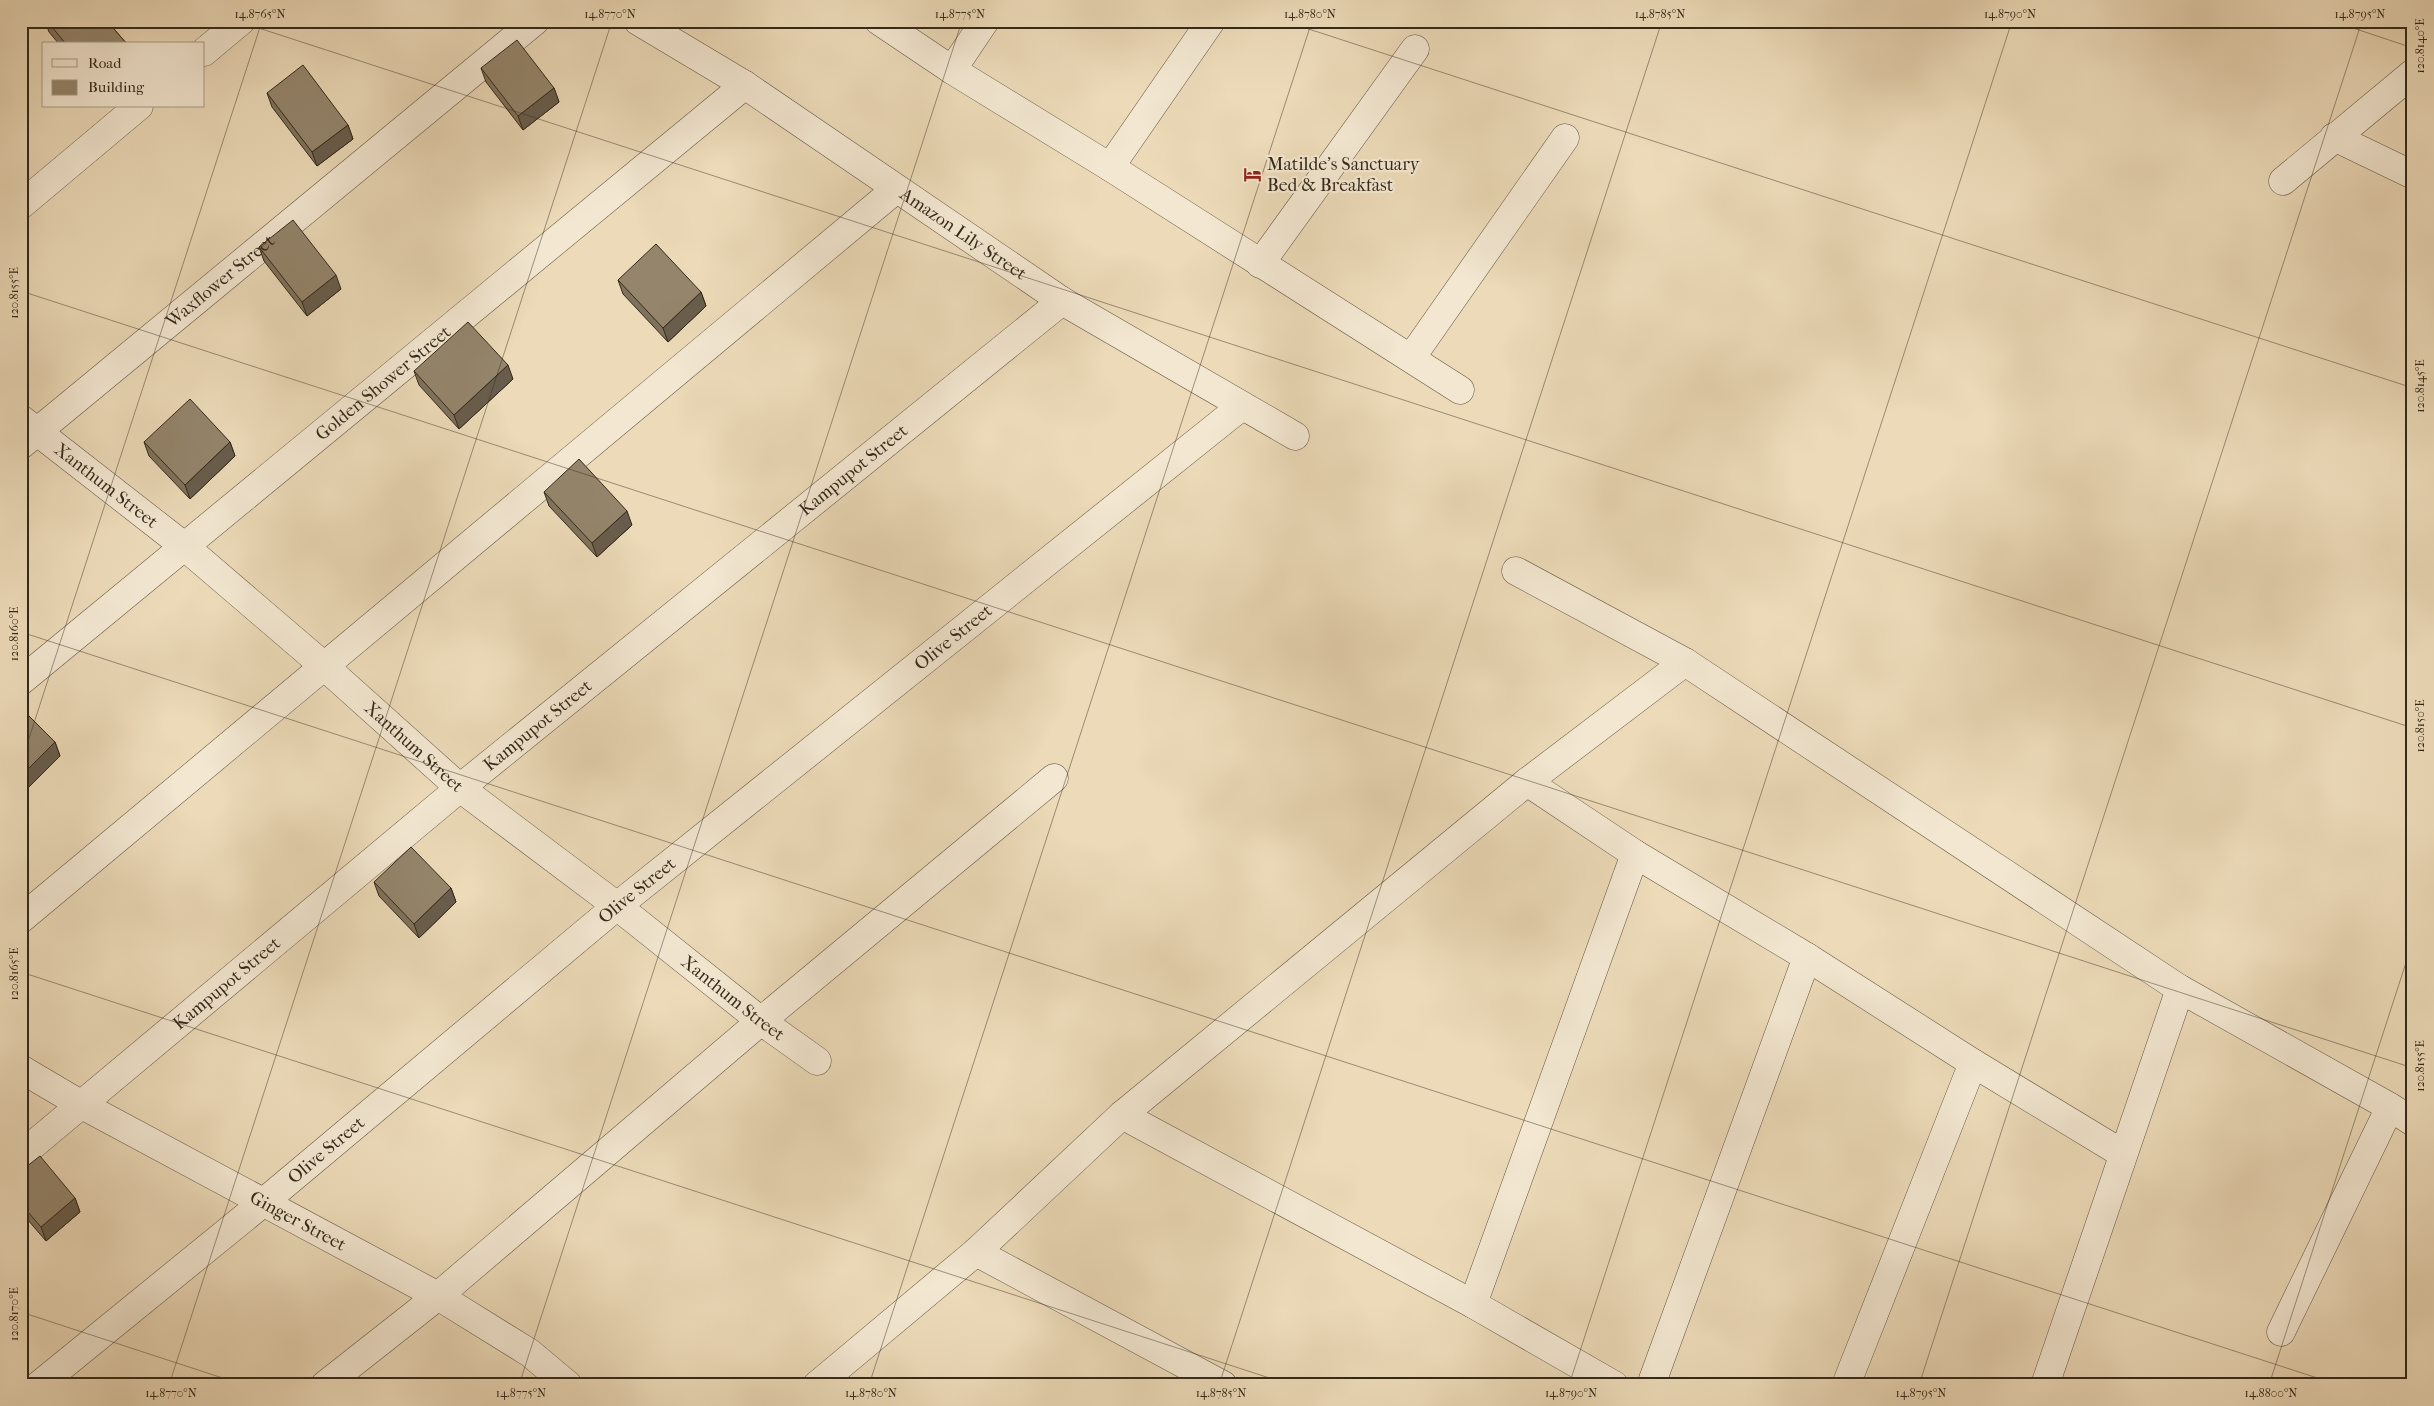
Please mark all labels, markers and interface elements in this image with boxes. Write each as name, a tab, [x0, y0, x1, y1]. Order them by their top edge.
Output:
text: 14.8765°N	[235, 7, 285, 21]
text: 14.8770°N	[584, 7, 636, 21]
text: 14.8775°N	[935, 7, 985, 21]
text: 14.8780°N	[1284, 7, 1336, 21]
text: 14.8785°N	[1635, 7, 1685, 21]
text: 14.8790°N	[1984, 7, 2036, 21]
text: 14.8795°N	[2335, 7, 2385, 21]
text: 120.8140°E	[2413, 18, 2427, 74]
legend	[42, 42, 205, 108]
text: Road	[88, 54, 122, 72]
text: Building	[88, 78, 145, 96]
place label: Matilde's Sanctuary Bed & Breakfast	[1267, 154, 1421, 196]
hotel icon: Matilde's Sanctuary Bed & Breakfast	[1243, 164, 1263, 184]
street label: Amazon Lily Street	[896, 183, 1031, 285]
street label: Waxflower Street	[161, 230, 279, 332]
text: 120.8155°E	[7, 267, 21, 319]
street label: Golden Shower Street	[311, 321, 455, 445]
text: 120.8145°E	[2413, 359, 2427, 413]
street label: Kampupot Street	[795, 419, 912, 520]
street label: Xanthum Street	[50, 439, 163, 533]
street label: Olive Street	[910, 600, 996, 675]
text: 120.8160°E	[7, 607, 21, 661]
street label: Kampupot Street	[479, 675, 596, 775]
street label: Xanthum Street	[360, 697, 468, 797]
text: 120.8150°E	[2413, 699, 2427, 753]
street label: Olive Street	[594, 853, 680, 928]
street label: Kampupot Street	[169, 932, 285, 1034]
text: 120.8165°E	[7, 947, 21, 1001]
street label: Xanthum Street	[677, 951, 789, 1045]
text: 120.8155°E	[2413, 1040, 2427, 1092]
street label: Olive Street	[283, 1112, 369, 1188]
street label: Ginger Street	[246, 1187, 350, 1256]
text: 120.8170°E	[7, 1287, 21, 1341]
text: 14.8770°N	[145, 1386, 197, 1400]
text: 14.8775°N	[496, 1386, 546, 1400]
text: 14.8780°N	[845, 1386, 897, 1400]
text: 14.8785°N	[1196, 1386, 1246, 1400]
text: 14.8790°N	[1545, 1386, 1597, 1400]
text: 14.8795°N	[1896, 1386, 1946, 1400]
text: 14.8800°N	[2245, 1386, 2297, 1400]

